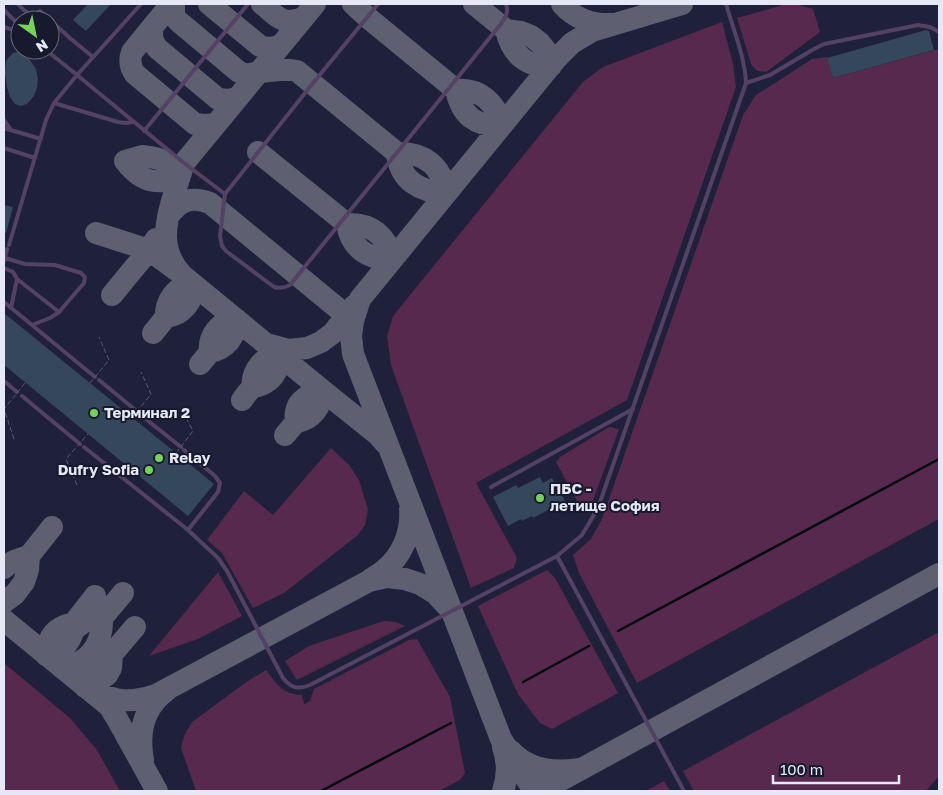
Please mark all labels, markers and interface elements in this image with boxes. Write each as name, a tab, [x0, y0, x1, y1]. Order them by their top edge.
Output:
north arrow	[10, 10, 60, 60]
text: N	[33, 36, 51, 56]
place label: Терминал 2	[104, 403, 190, 421]
marker: Терминал 2	[88, 407, 100, 419]
place label: Relay	[169, 448, 211, 466]
marker: Relay	[153, 452, 165, 464]
place label: Dufry Sofia	[58, 460, 139, 478]
marker: Dufry Sofia	[143, 464, 155, 476]
place label: ПБС - летище София	[550, 479, 660, 514]
marker: ПБС - летище София	[534, 492, 546, 504]
scale bar	[773, 752, 899, 784]
text: 100 m	[780, 760, 823, 778]

